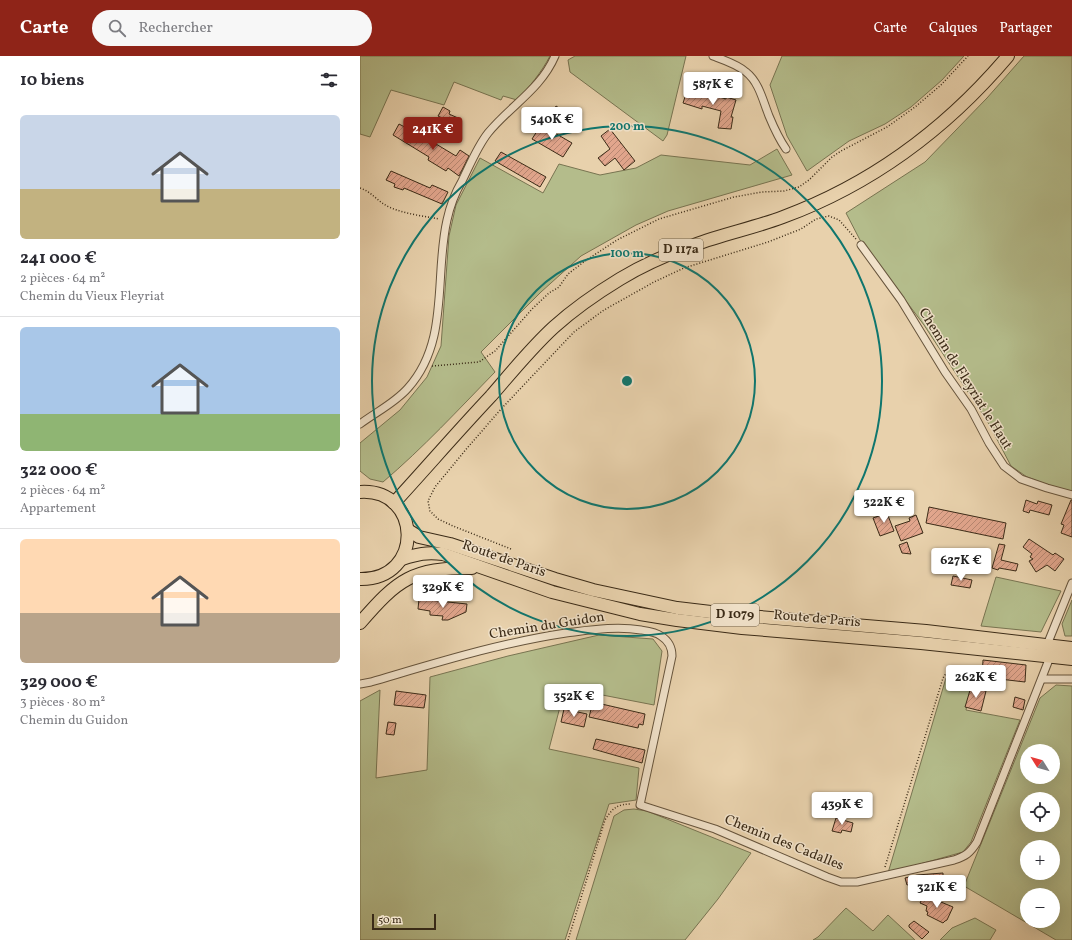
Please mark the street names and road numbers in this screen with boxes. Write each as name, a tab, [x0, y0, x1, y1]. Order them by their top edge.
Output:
road number: D 117a	[659, 239, 703, 261]
street label: Chemin de Fleyriat le Haut	[914, 304, 1017, 454]
street label: Route de Paris	[460, 536, 548, 582]
road number: D 1079	[711, 604, 759, 626]
street label: Route de Paris	[773, 606, 861, 632]
street label: Chemin du Guidon	[488, 608, 606, 644]
street label: Chemin des Cadalles	[721, 810, 847, 876]

